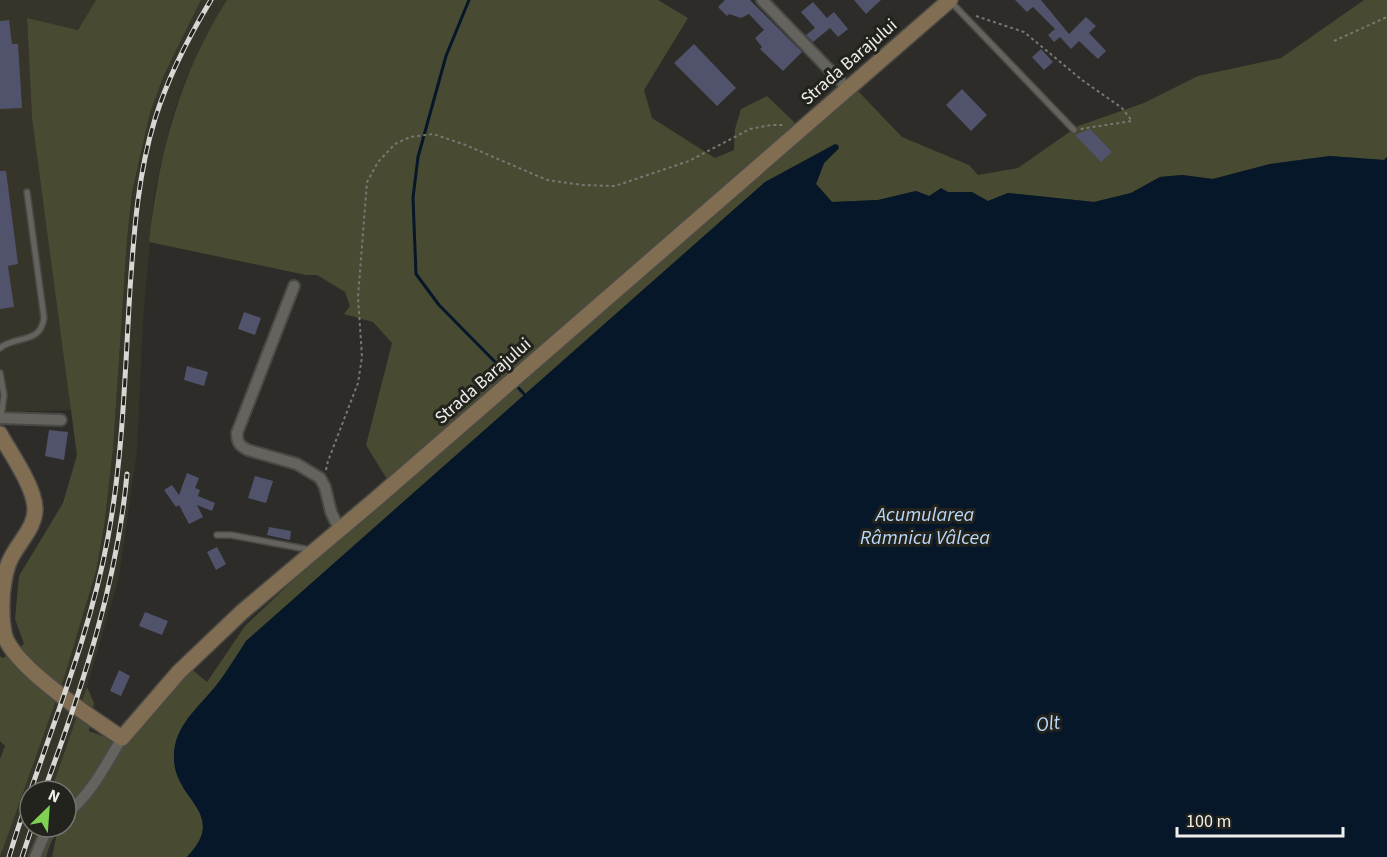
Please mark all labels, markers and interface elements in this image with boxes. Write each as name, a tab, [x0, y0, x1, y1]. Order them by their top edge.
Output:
street label: Strada Barajului	[795, 13, 903, 111]
street label: Strada Barajului	[429, 332, 537, 430]
water label: Acumularea Râmnicu Vâlcea	[860, 501, 990, 552]
water label: Olt	[1034, 708, 1062, 740]
north arrow	[18, 779, 78, 839]
text: N	[44, 784, 63, 809]
scale bar	[1177, 800, 1344, 838]
text: 100 m	[1186, 809, 1231, 834]

